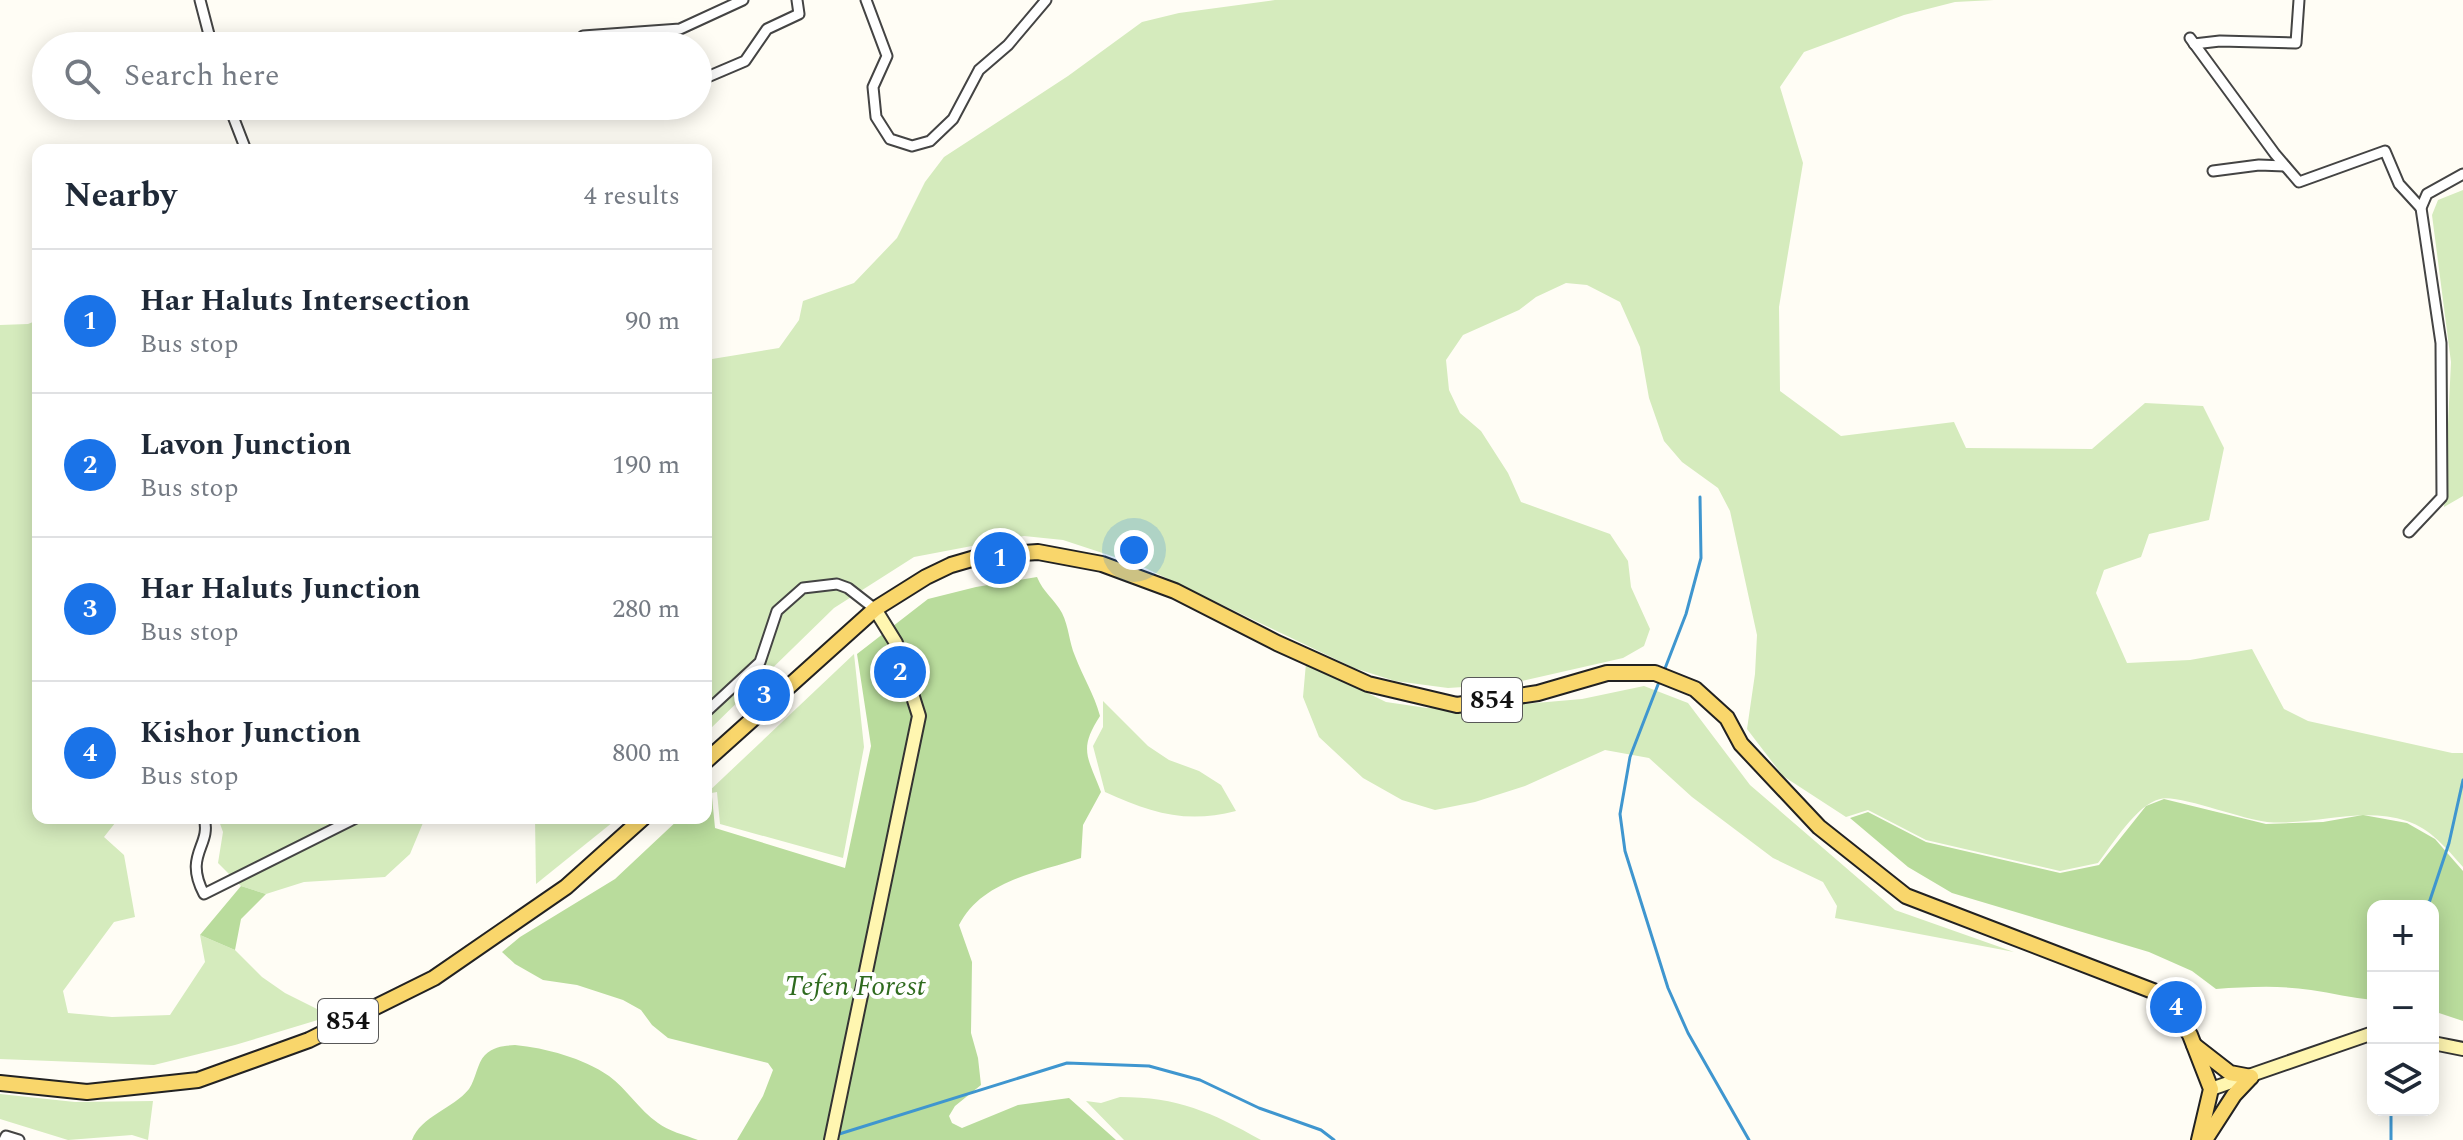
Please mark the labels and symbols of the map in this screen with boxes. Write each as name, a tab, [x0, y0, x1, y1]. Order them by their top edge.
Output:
pin: 1	[974, 528, 1026, 588]
your location	[1114, 530, 1154, 570]
pin: 2	[874, 642, 926, 702]
pin: 3	[738, 665, 790, 725]
road number: 854	[1462, 678, 1522, 722]
park label: Tefen Forest	[785, 965, 927, 1008]
pin: 4	[2150, 977, 2202, 1037]
road number: 854	[318, 999, 378, 1043]

